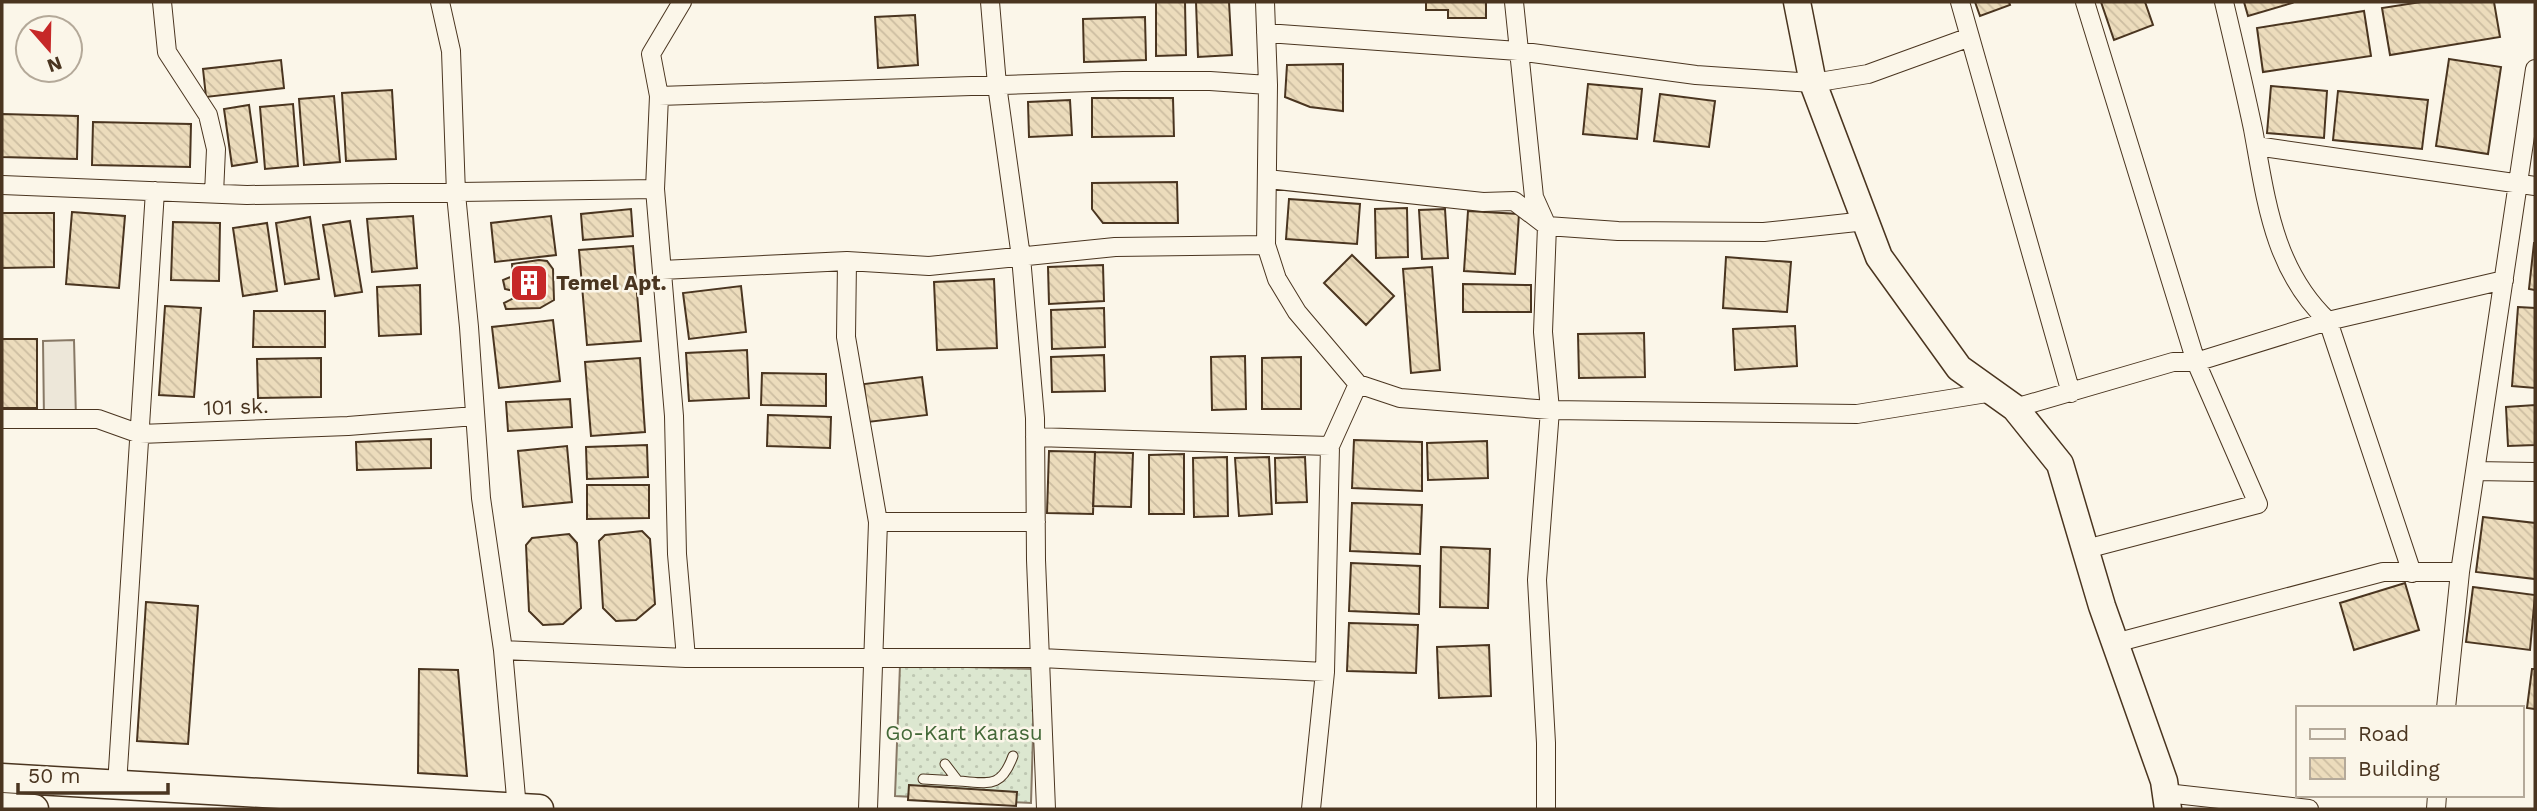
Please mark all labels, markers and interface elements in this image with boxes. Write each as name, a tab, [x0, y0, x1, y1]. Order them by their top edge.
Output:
north arrow	[14, 14, 84, 84]
text: N	[44, 51, 65, 78]
building icon: Temel Apt.	[508, 262, 550, 304]
place label: Temel Apt.	[556, 270, 667, 295]
street label: 101 sk.	[203, 393, 269, 420]
legend	[2296, 706, 2523, 797]
park label: Go-Kart Karasu	[885, 720, 1043, 745]
text: Road	[2358, 721, 2409, 746]
scale bar	[18, 752, 168, 796]
text: Building	[2358, 756, 2440, 781]
text: 50 m	[28, 763, 80, 788]

